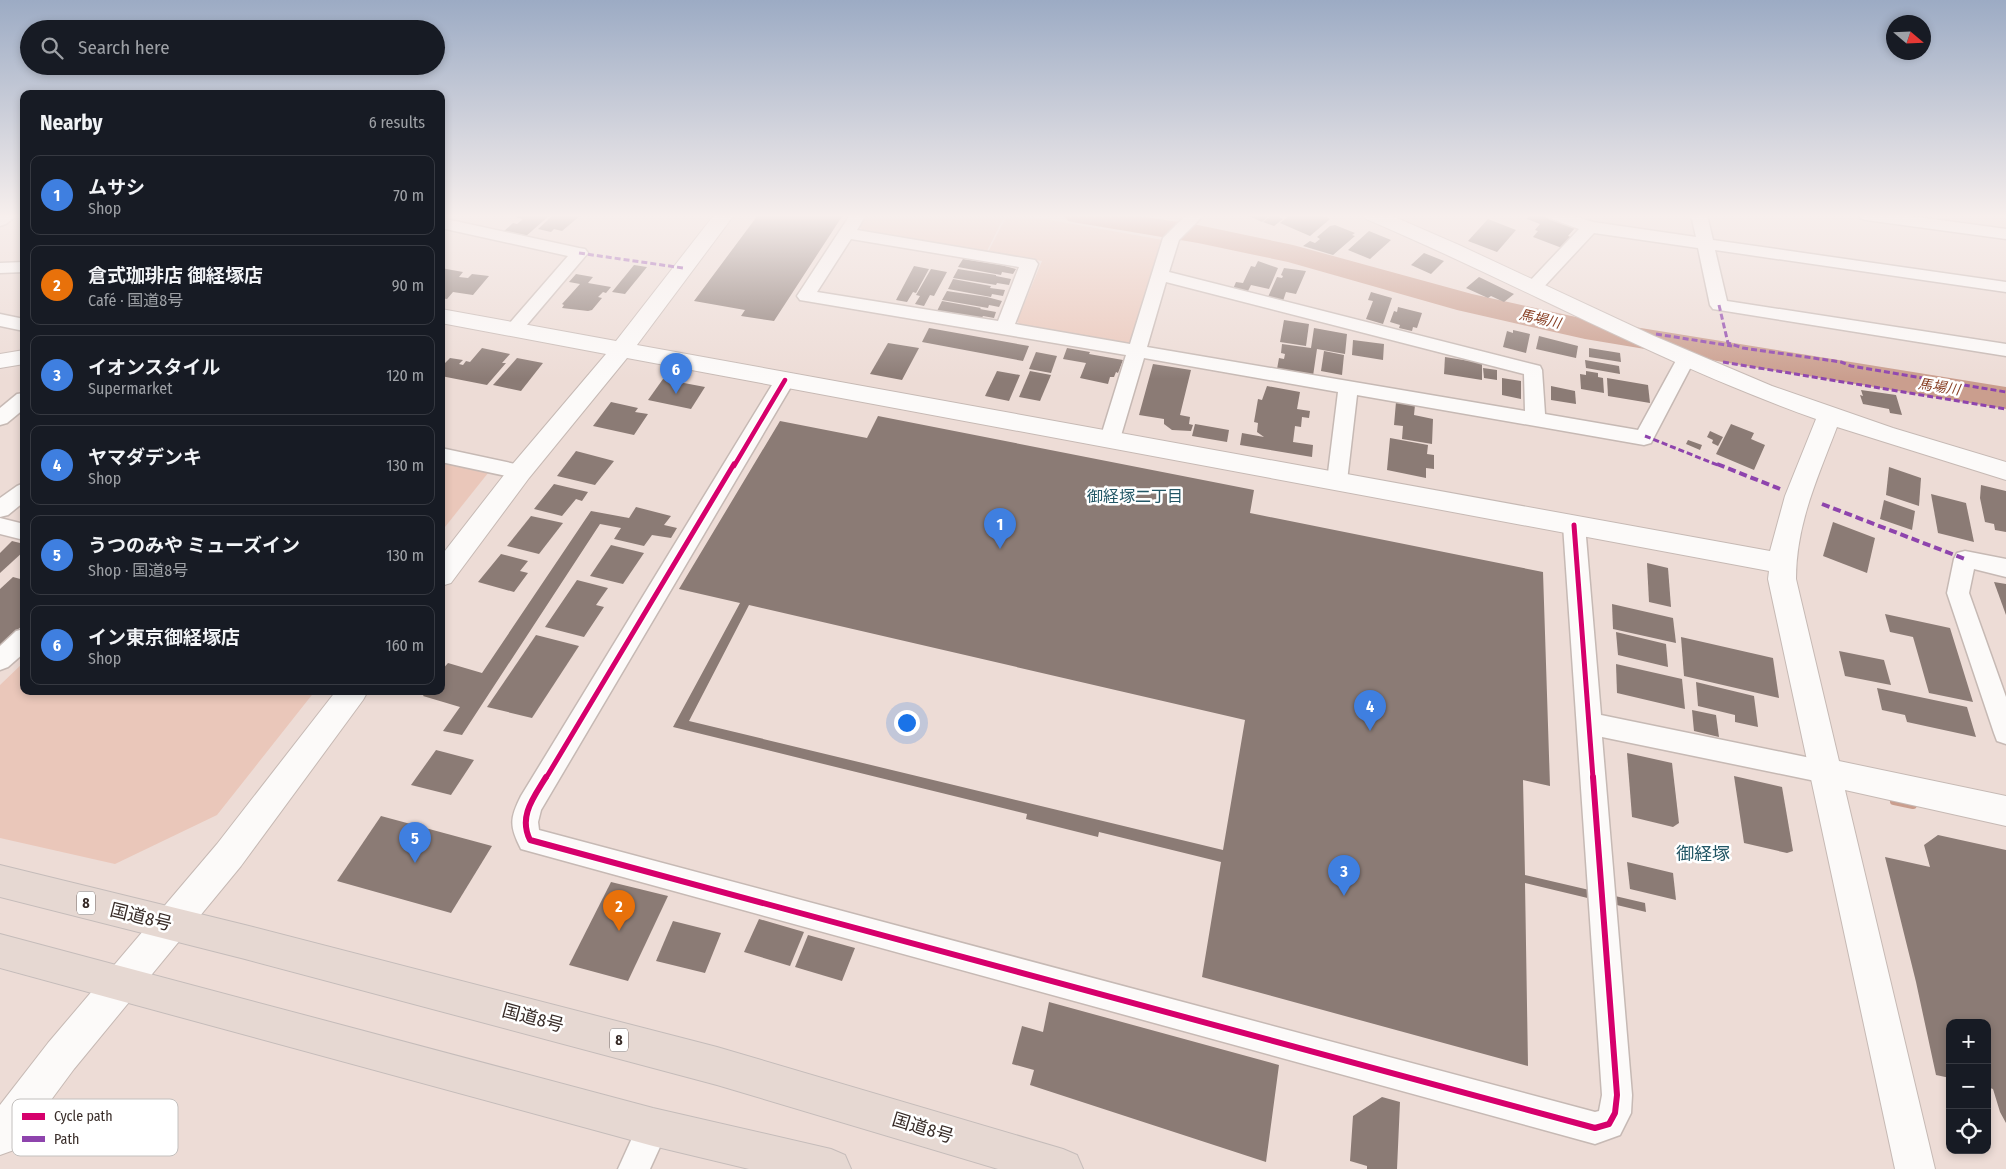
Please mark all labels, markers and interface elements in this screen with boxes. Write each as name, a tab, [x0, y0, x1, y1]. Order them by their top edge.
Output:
north arrow	[1886, 15, 1931, 60]
search box	[20, 20, 445, 75]
icon: search	[38, 34, 66, 62]
text: Search here	[78, 36, 170, 59]
text: Nearby	[40, 110, 102, 136]
text: 6 results	[369, 113, 425, 132]
text: ムサシ	[88, 176, 145, 199]
text: 1	[54, 186, 60, 205]
text: 70 m	[393, 186, 424, 205]
text: Shop	[88, 199, 121, 218]
text: 倉式珈琲店 御経塚店	[88, 264, 263, 287]
text: 2	[53, 276, 61, 295]
text: 90 m	[392, 276, 424, 295]
text: Café · 国道8号	[88, 291, 183, 310]
water label: 馬場川	[1518, 306, 1564, 332]
pin: 6	[660, 353, 692, 394]
text: イオンスタイル	[88, 356, 221, 379]
text: 3	[53, 366, 61, 385]
text: 120 m	[386, 366, 424, 385]
water label: 馬場川	[1917, 375, 1963, 399]
text: Supermarket	[88, 379, 172, 398]
text: ヤマダデンキ	[88, 446, 202, 469]
text: 4	[53, 456, 61, 475]
text: 130 m	[386, 456, 424, 475]
text: Shop	[88, 469, 121, 488]
district label: 御経塚二丁目	[1087, 487, 1183, 506]
pin: 1	[984, 508, 1016, 549]
text: うつのみや ミューズイン	[88, 534, 300, 557]
text: 5	[53, 546, 61, 565]
text: 130 m	[386, 546, 424, 565]
text: Shop · 国道8号	[88, 561, 188, 580]
text: イン東京御経塚店	[88, 626, 240, 649]
text: 6	[53, 636, 61, 655]
text: 160 m	[385, 636, 424, 655]
text: Shop	[88, 649, 121, 668]
pin: 4	[1354, 690, 1386, 731]
your location	[894, 710, 920, 736]
pin: 5	[399, 822, 431, 863]
district label: 御経塚	[1676, 843, 1730, 865]
pin: 3	[1328, 855, 1360, 896]
pin: 2	[603, 890, 635, 931]
road number: 8	[77, 891, 95, 914]
street label: 国道8号	[108, 899, 174, 935]
street label: 国道8号	[500, 999, 566, 1037]
map controls	[1946, 1019, 1991, 1154]
button: +	[1946, 1019, 1991, 1064]
road number: 8	[610, 1028, 628, 1052]
button: −	[1946, 1064, 1991, 1109]
legend	[12, 1099, 178, 1156]
text: Cycle path	[54, 1108, 113, 1125]
street label: 国道8号	[890, 1108, 956, 1148]
button: locate	[1946, 1109, 1991, 1154]
text: Path	[54, 1131, 79, 1148]

